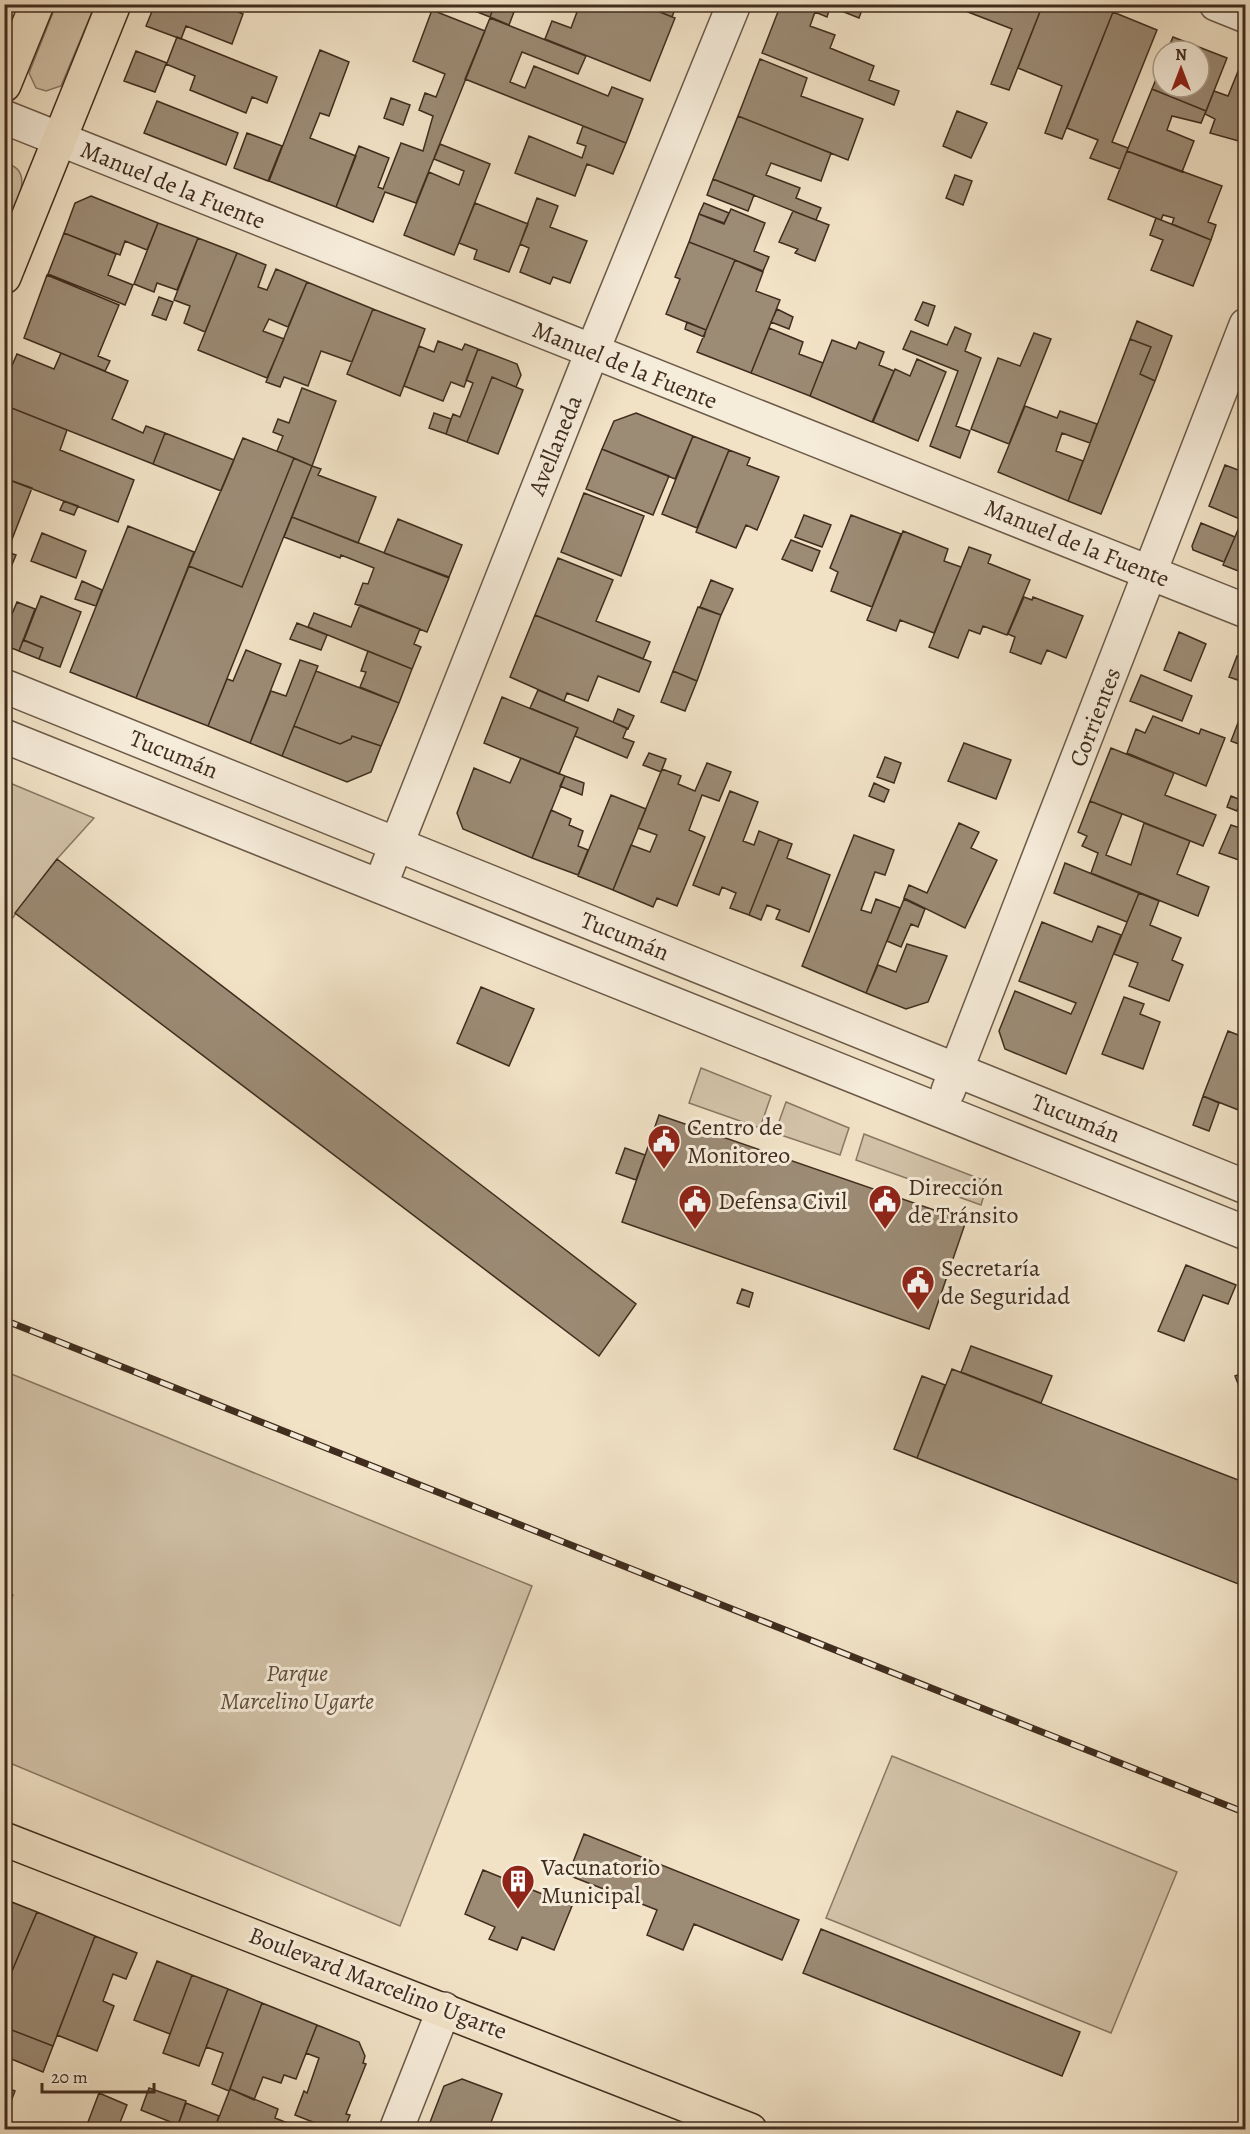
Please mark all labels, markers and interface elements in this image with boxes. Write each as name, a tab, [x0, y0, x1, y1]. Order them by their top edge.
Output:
north arrow	[1151, 39, 1211, 99]
text: N	[1175, 44, 1187, 66]
street label: Manuel de la Fuente	[76, 133, 270, 237]
street label: Manuel de la Fuente	[528, 313, 722, 417]
street label: Avellaneda	[520, 389, 590, 501]
street label: Manuel de la Fuente	[980, 491, 1174, 595]
street label: Corrientes	[1061, 663, 1129, 771]
street label: Tucumán	[125, 722, 223, 786]
street label: Tucumán	[576, 904, 674, 968]
street label: Tucumán	[1027, 1086, 1125, 1150]
place label: Centro de Monitoreo	[687, 1111, 790, 1171]
public building icon: Centro de Monitoreo	[646, 1123, 682, 1170]
place label: Dirección de Tránsito	[908, 1171, 1018, 1231]
public building icon: Defensa Civil	[677, 1183, 713, 1230]
public building icon: Dirección de Tránsito	[867, 1183, 903, 1230]
place label: Defensa Civil	[718, 1185, 847, 1217]
place label: Secretaría de Seguridad	[941, 1252, 1070, 1312]
public building icon: Secretaría de Seguridad	[900, 1264, 936, 1311]
park label: Parque Marcelino Ugarte	[220, 1657, 374, 1717]
place label: Vacunatorio Municipal	[540, 1851, 660, 1911]
building icon: Vacunatorio Municipal	[500, 1863, 536, 1910]
street label: Boulevard Marcelino Ugarte	[244, 1919, 512, 2047]
scale bar	[42, 2056, 154, 2094]
text: 20 m	[51, 2065, 88, 2089]

